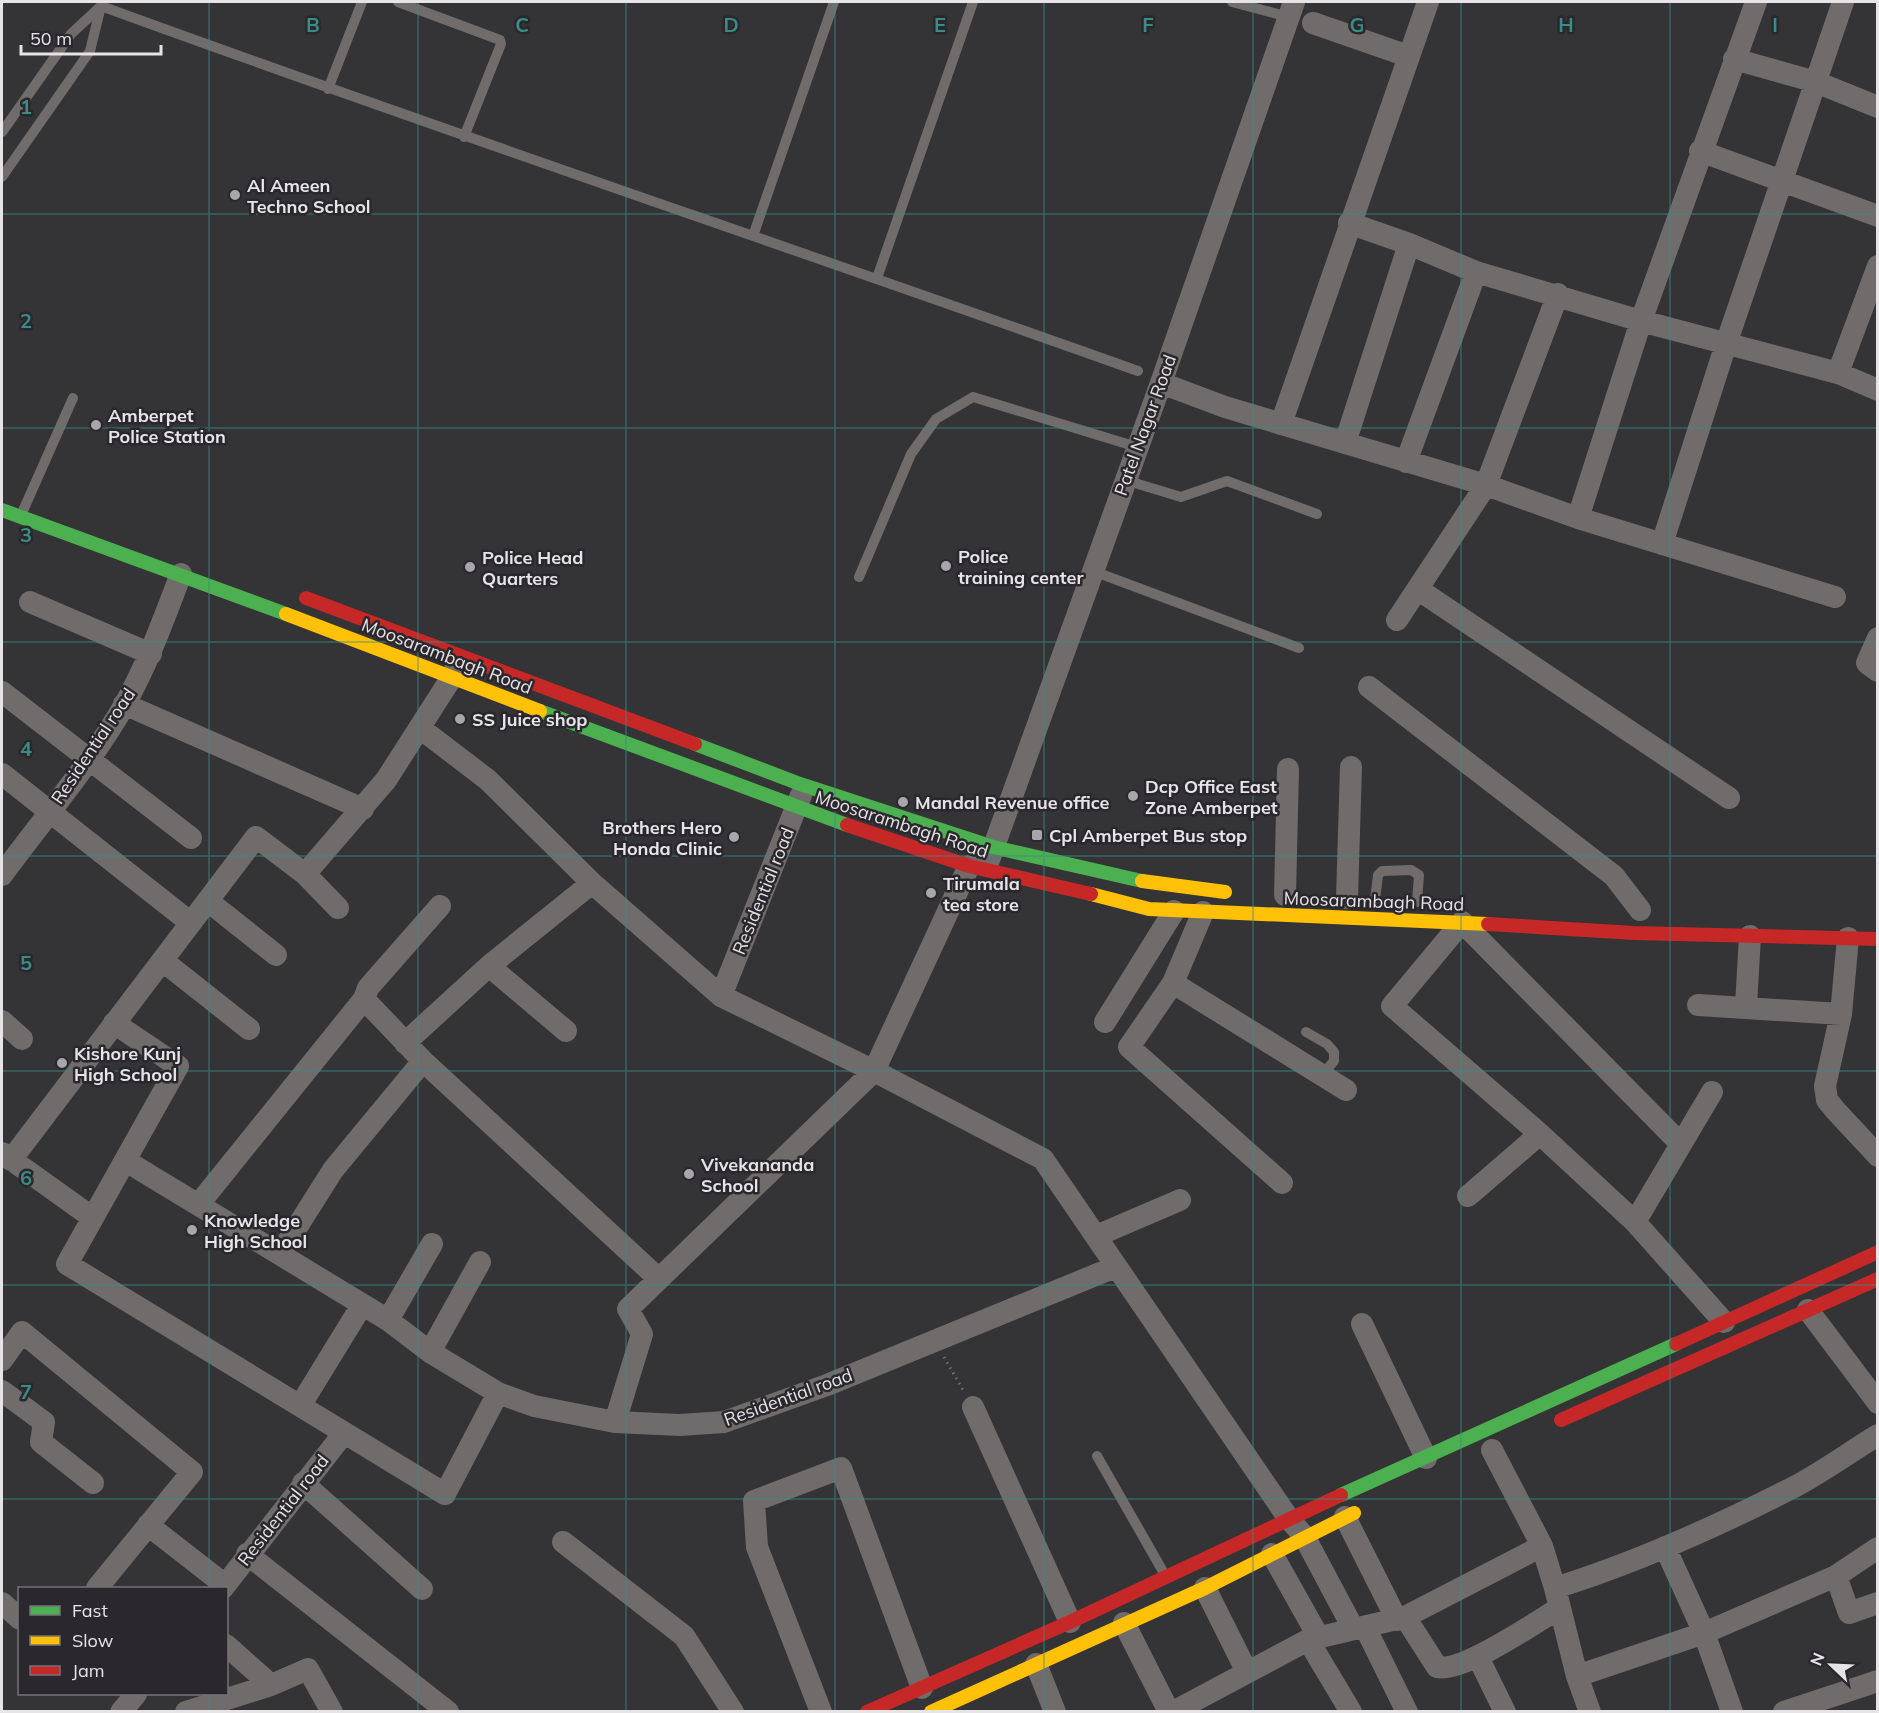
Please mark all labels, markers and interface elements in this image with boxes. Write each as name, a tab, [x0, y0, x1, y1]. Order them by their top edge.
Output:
text: B	[306, 12, 320, 37]
text: C	[515, 12, 529, 37]
text: D	[723, 12, 739, 37]
text: E	[934, 12, 946, 37]
text: F	[1142, 12, 1154, 37]
text: G	[1350, 12, 1364, 37]
text: H	[1558, 12, 1574, 37]
text: I	[1772, 12, 1778, 37]
scale bar	[21, 18, 160, 56]
text: 50 m	[30, 27, 72, 50]
text: 1	[20, 94, 32, 119]
place label: Al Ameen Techno School	[247, 174, 371, 218]
marker: Al Ameen Techno School	[228, 188, 242, 202]
text: 2	[20, 308, 32, 333]
street label: Patel Nagar Road	[1109, 351, 1181, 499]
place label: Amberpet Police Station	[108, 404, 226, 448]
marker: Amberpet Police Station	[89, 418, 103, 432]
text: 3	[20, 522, 32, 547]
place label: Police training center	[958, 545, 1084, 589]
place label: Police Head Quarters	[482, 546, 583, 590]
marker: Police training center	[939, 559, 953, 573]
marker: Police Head Quarters	[463, 560, 477, 574]
street label: Moosarambagh Road	[359, 613, 535, 699]
street label: Residential road	[46, 684, 140, 808]
place label: SS Juice shop	[472, 708, 587, 731]
marker: SS Juice shop	[453, 712, 467, 726]
text: 4	[20, 736, 32, 761]
place label: Dcp Office East Zone Amberpet	[1145, 775, 1278, 819]
street label: Moosarambagh Road	[813, 785, 991, 863]
marker: Dcp Office East Zone Amberpet	[1126, 789, 1140, 803]
place label: Mandal Revenue office	[915, 791, 1110, 814]
marker: Mandal Revenue office	[896, 795, 910, 809]
place label: Brothers Hero Honda Clinic	[602, 816, 722, 860]
street label: Residential road	[727, 824, 799, 958]
place label: Cpl Amberpet Bus stop	[1049, 824, 1247, 847]
marker: Cpl Amberpet Bus stop	[1030, 828, 1044, 842]
marker: Brothers Hero Honda Clinic	[727, 830, 741, 844]
place label: Tirumala tea store	[943, 872, 1020, 916]
marker: Tirumala tea store	[924, 886, 938, 900]
street label: Moosarambagh Road	[1283, 886, 1465, 916]
text: 5	[20, 950, 32, 975]
place label: Kishore Kunj High School	[74, 1042, 181, 1086]
marker: Kishore Kunj High School	[55, 1056, 69, 1070]
place label: Vivekananda School	[700, 1153, 814, 1197]
text: 6	[20, 1165, 32, 1190]
marker: Vivekananda School	[682, 1167, 696, 1181]
place label: Knowledge High School	[204, 1209, 307, 1253]
marker: Knowledge High School	[185, 1223, 199, 1237]
street label: Residential road	[721, 1363, 855, 1431]
text: 7	[20, 1379, 32, 1404]
street label: Residential road	[232, 1450, 334, 1570]
legend	[18, 1587, 228, 1695]
text: Fast	[72, 1599, 108, 1622]
text: Slow	[72, 1629, 114, 1652]
north arrow	[1801, 1635, 1861, 1695]
text: N	[1806, 1650, 1829, 1669]
text: Jam	[72, 1659, 105, 1682]

